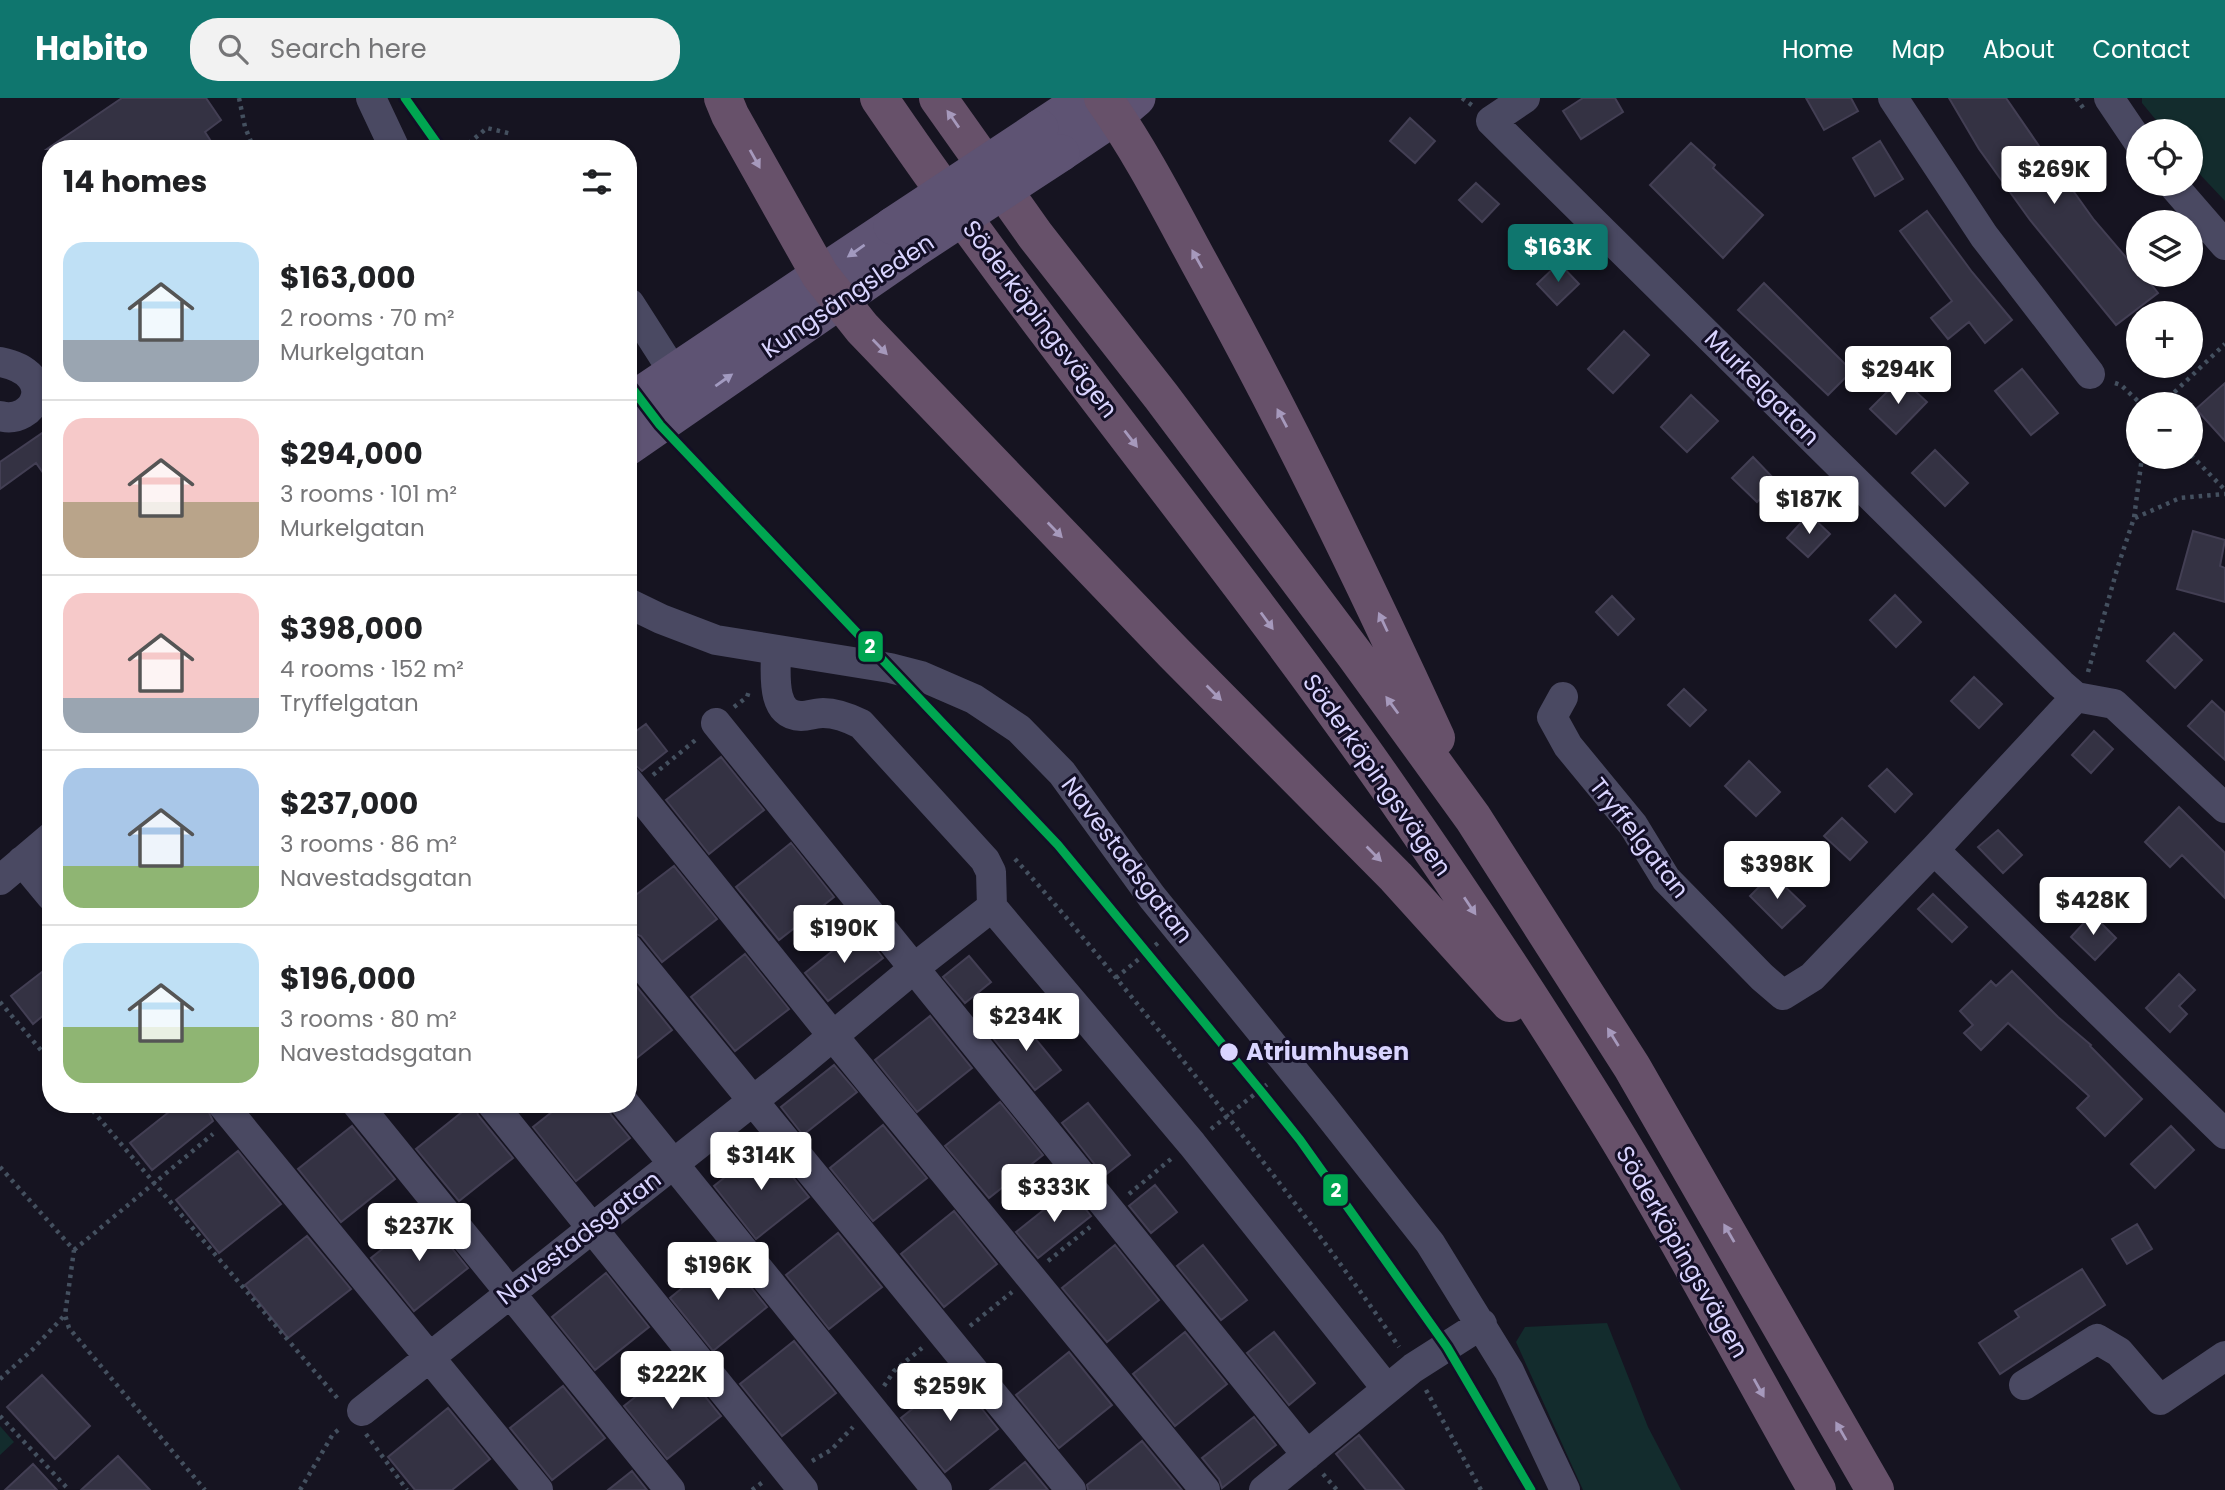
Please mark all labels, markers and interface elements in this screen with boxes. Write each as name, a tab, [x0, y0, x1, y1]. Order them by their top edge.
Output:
search box	[190, 18, 680, 81]
text: Habito	[35, 25, 148, 72]
icon: search	[214, 30, 252, 68]
text: Search here	[270, 31, 427, 67]
text: Home	[1782, 33, 1854, 66]
text: Map	[1892, 33, 1945, 66]
text: About	[1983, 33, 2054, 66]
text: Contact	[2092, 33, 2190, 66]
one-way arrow	[946, 110, 960, 128]
map controls	[2126, 119, 2203, 469]
button: locate	[2126, 119, 2203, 196]
pin: $269K	[2005, 146, 2103, 206]
one-way arrow	[749, 149, 761, 168]
text: $269K	[2017, 153, 2091, 185]
text: 14 homes	[63, 160, 207, 203]
icon: filters	[578, 163, 616, 201]
button: layers	[2126, 210, 2203, 287]
street label: Söderköpingsvägen	[955, 213, 1126, 424]
pin: $163K	[1509, 225, 1607, 284]
street label: Kungsängsleden	[755, 226, 940, 366]
text: $163K	[1524, 231, 1592, 263]
one-way arrow	[847, 244, 865, 258]
one-way arrow	[1191, 249, 1203, 268]
text: $163,000	[280, 256, 416, 299]
icon: home	[119, 270, 203, 354]
button: +	[2126, 301, 2203, 378]
text: 2 rooms · 70 m²	[280, 302, 455, 334]
street label: Murkelgatan	[1697, 323, 1827, 453]
text: Murkelgatan	[280, 336, 425, 368]
one-way arrow	[871, 338, 888, 355]
pin: $294K	[1849, 346, 1947, 406]
text: $294K	[1861, 353, 1935, 385]
one-way arrow	[715, 373, 733, 387]
button: −	[2126, 392, 2203, 469]
one-way arrow	[1276, 408, 1288, 428]
one-way arrow	[1123, 429, 1138, 447]
text: $294,000	[280, 432, 423, 475]
icon: home	[119, 446, 203, 530]
pin: $187K	[1760, 476, 1858, 536]
text: 3 rooms · 101 m²	[280, 478, 457, 510]
text: $187K	[1775, 483, 1843, 515]
text: Murkelgatan	[280, 512, 425, 544]
one-way arrow	[1046, 521, 1062, 538]
text: $398,000	[280, 607, 423, 650]
one-way arrow	[1259, 612, 1273, 630]
one-way arrow	[1377, 612, 1389, 632]
icon: home	[119, 621, 203, 705]
line badge: 2	[857, 630, 884, 663]
text: 2	[865, 633, 876, 660]
text: 4 rooms · 152 m²	[280, 653, 464, 685]
street label: Söderköpingsvägen	[1295, 667, 1460, 882]
one-way arrow	[1205, 684, 1221, 701]
text: Tryffelgatan	[280, 687, 419, 719]
one-way arrow	[1385, 696, 1399, 714]
street label: Navestadsgatan	[1054, 770, 1201, 950]
street label: Tryffelgatan	[1582, 770, 1697, 905]
text: $237,000	[280, 782, 418, 825]
icon: home	[119, 796, 203, 880]
text: 3 rooms · 86 m²	[280, 828, 457, 860]
pin: $398K	[1728, 842, 1826, 901]
one-way arrow	[1365, 846, 1382, 863]
text: $398K	[1740, 848, 1814, 880]
text: Navestadsgatan	[280, 862, 472, 894]
pin: $428K	[2044, 878, 2142, 937]
text: $428K	[2056, 884, 2130, 916]
one-way arrow	[1463, 896, 1476, 916]
pin: $190K	[795, 906, 893, 965]
text: $190K	[810, 912, 878, 944]
text: $196,000	[280, 957, 416, 1000]
icon: home	[119, 971, 203, 1055]
pin: $234K	[977, 993, 1075, 1053]
text: $234K	[989, 1000, 1063, 1032]
text: 3 rooms · 80 m²	[280, 1003, 457, 1035]
one-way arrow	[1607, 1027, 1620, 1047]
place label: Atriumhusen	[1246, 1035, 1409, 1068]
text: Navestadsgatan	[280, 1037, 472, 1069]
marker: Atriumhusen	[1218, 1041, 1240, 1063]
pin: $314K	[712, 1132, 810, 1192]
text: $314K	[726, 1139, 796, 1171]
street label: Söderköpingsvägen	[1608, 1140, 1757, 1364]
street label: Navestadsgatan	[490, 1163, 668, 1312]
pin: $333K	[1005, 1164, 1103, 1224]
text: $333K	[1018, 1171, 1090, 1203]
line badge: 2	[1322, 1173, 1349, 1207]
text: 2	[1331, 1177, 1342, 1204]
pin: $237K	[370, 1204, 468, 1263]
text: $237K	[384, 1210, 454, 1242]
one-way arrow	[1723, 1223, 1735, 1242]
pin: $196K	[669, 1242, 767, 1302]
text: $196K	[684, 1249, 752, 1281]
pin: $222K	[623, 1352, 721, 1411]
text: $222K	[637, 1358, 707, 1390]
pin: $259K	[901, 1364, 999, 1423]
text: $259K	[913, 1370, 987, 1402]
one-way arrow	[1753, 1378, 1765, 1397]
one-way arrow	[1835, 1421, 1847, 1440]

